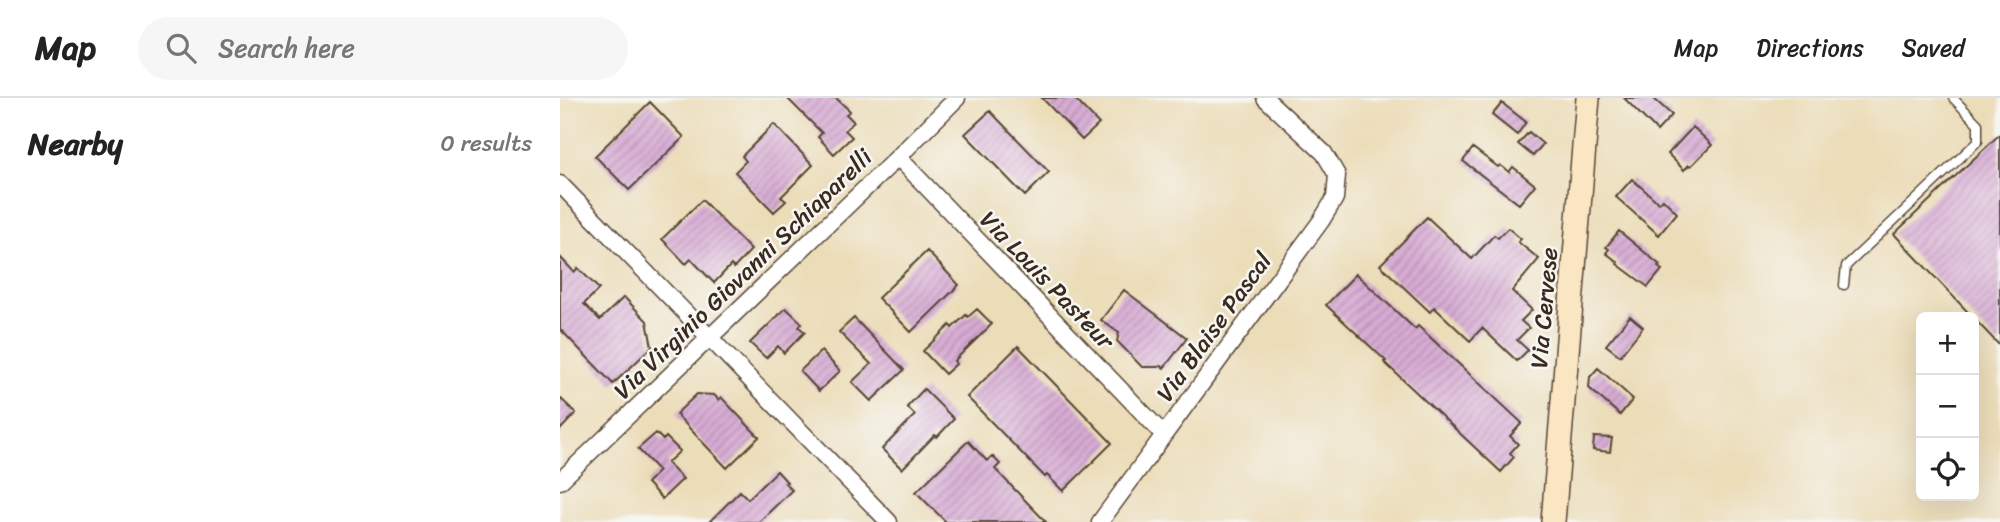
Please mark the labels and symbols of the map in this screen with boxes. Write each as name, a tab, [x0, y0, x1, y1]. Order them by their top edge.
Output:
street label: Via Virginio Giovanni Schiaparelli	[603, 138, 883, 410]
street label: Via Louis Pasteur	[969, 201, 1126, 361]
street label: Via Blaise Pascal	[1145, 242, 1284, 411]
street label: Via Cervese	[1518, 246, 1570, 370]

